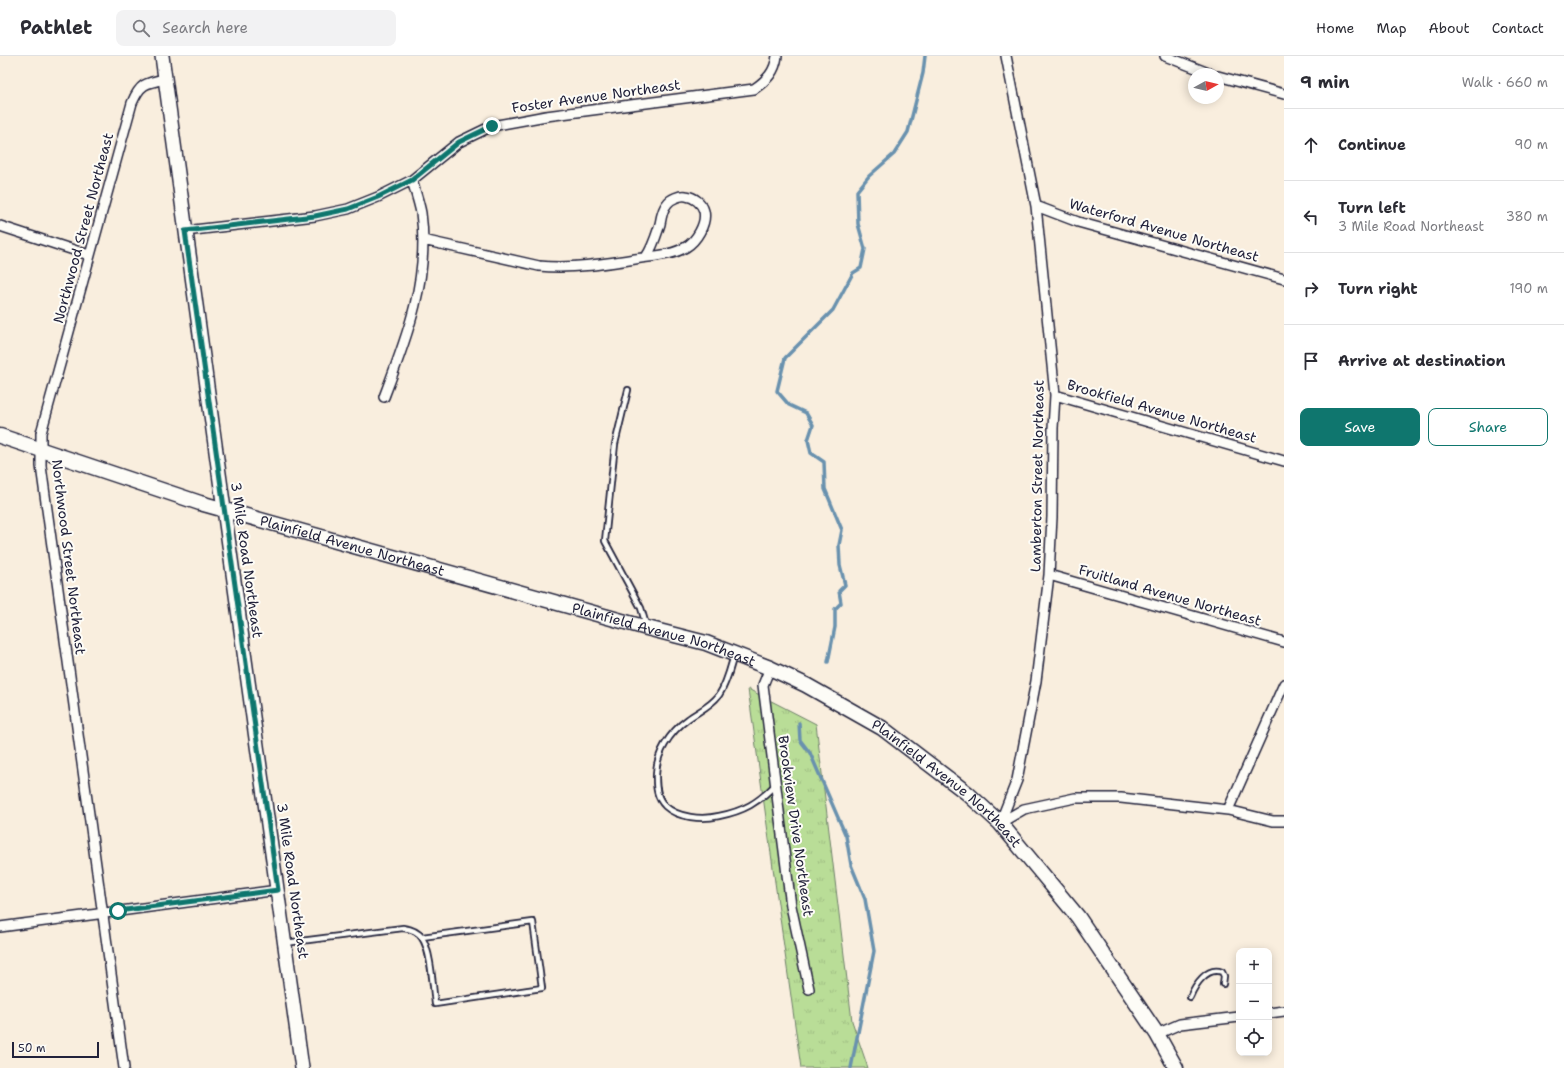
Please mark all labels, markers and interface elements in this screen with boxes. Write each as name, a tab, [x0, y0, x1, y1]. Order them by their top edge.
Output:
search box	[116, 10, 396, 46]
text: Pathlet	[20, 15, 92, 40]
icon: search	[130, 17, 152, 39]
text: Search here	[162, 18, 248, 38]
text: Home	[1316, 19, 1355, 37]
text: Map	[1377, 19, 1407, 37]
text: About	[1429, 19, 1470, 37]
text: Contact	[1492, 19, 1544, 37]
north arrow	[1188, 68, 1224, 104]
text: 9 min	[1300, 71, 1350, 93]
text: Walk · 660 m	[1462, 74, 1548, 91]
street label: Foster Avenue Northeast	[511, 75, 681, 117]
route end	[483, 117, 501, 135]
street label: Northwood Street Northeast	[49, 131, 117, 325]
icon: ahead	[1300, 134, 1322, 156]
text: Continue	[1338, 135, 1406, 155]
text: 90 m	[1514, 136, 1548, 153]
street label: Waterford Avenue Northeast	[1067, 194, 1261, 266]
text: Turn left	[1338, 198, 1406, 218]
icon: left	[1300, 206, 1322, 228]
text: 380 m	[1506, 208, 1548, 225]
text: 3 Mile Road Northeast	[1338, 218, 1484, 235]
icon: right	[1300, 278, 1322, 300]
text: Turn right	[1338, 279, 1418, 299]
text: 190 m	[1509, 280, 1548, 297]
icon: arrive	[1300, 350, 1322, 372]
text: Arrive at destination	[1338, 351, 1506, 371]
street label: Brookfield Avenue Northeast	[1065, 375, 1259, 447]
street label: Lamberton Street Northeast	[1026, 380, 1048, 572]
button: Save	[1300, 408, 1420, 446]
button: Share	[1428, 408, 1548, 446]
street label: Northwood Street Northeast	[48, 458, 90, 656]
street label: 3 Mile Road Northeast	[227, 481, 267, 639]
street label: Plainfield Avenue Northeast	[258, 511, 447, 580]
street label: Fruitland Avenue Northeast	[1077, 560, 1263, 630]
street label: Plainfield Avenue Northeast	[570, 598, 758, 671]
street label: Plainfield Avenue Northeast	[869, 715, 1026, 851]
street label: Brookview Drive Northeast	[774, 734, 818, 918]
street label: 3 Mile Road Northeast	[273, 802, 313, 960]
route start	[109, 902, 127, 920]
map controls	[1236, 948, 1272, 1056]
button: +	[1236, 948, 1272, 984]
button: −	[1236, 984, 1272, 1020]
button: locate	[1236, 1020, 1272, 1056]
scale bar	[12, 1040, 99, 1059]
text: 50 m	[18, 1041, 46, 1056]

